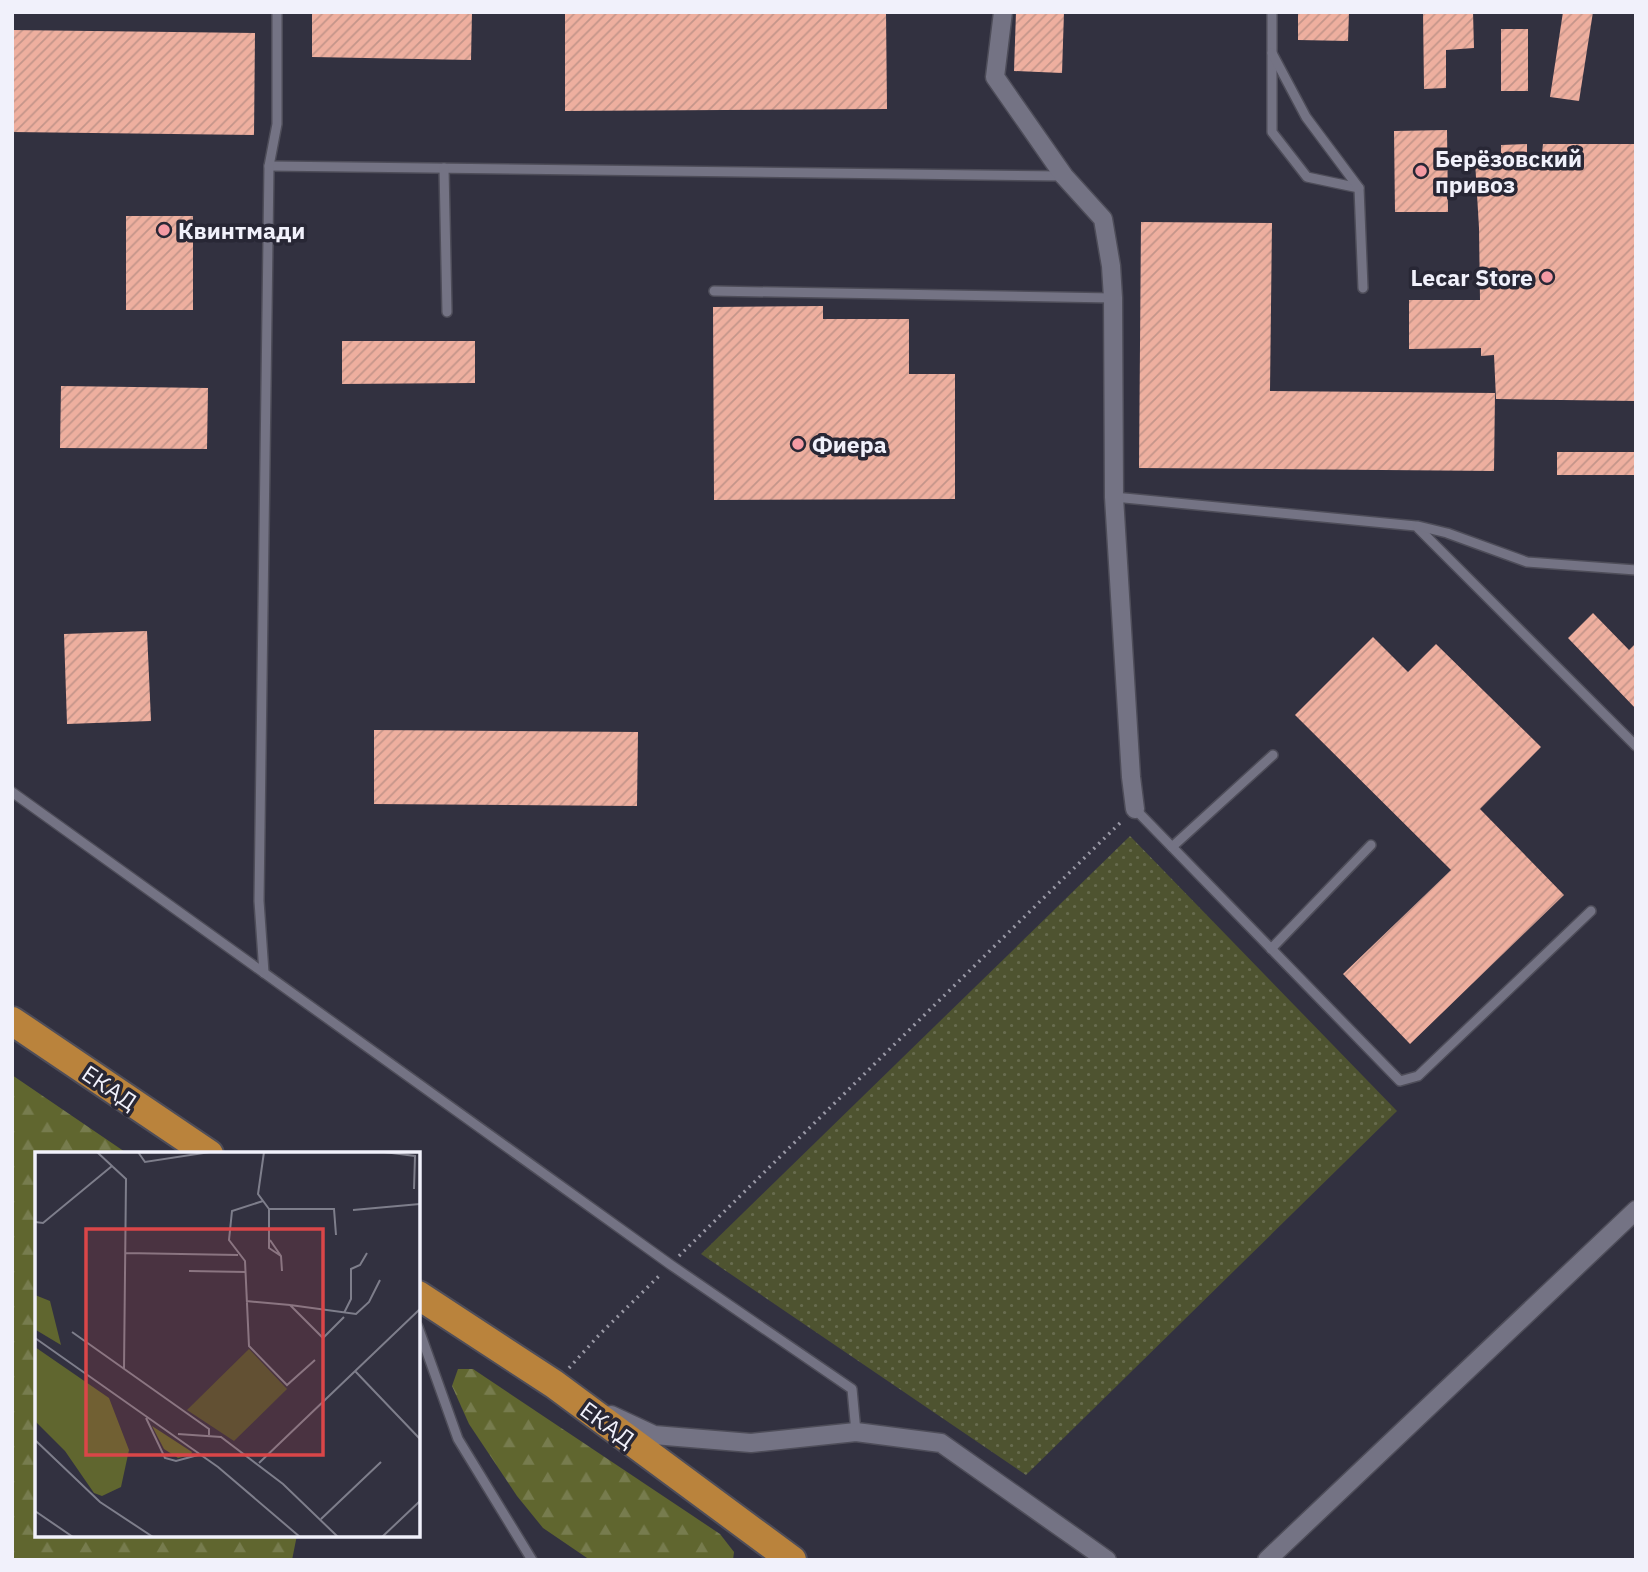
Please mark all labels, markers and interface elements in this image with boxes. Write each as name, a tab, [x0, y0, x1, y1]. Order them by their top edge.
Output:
place label: Берёзовский привоз	[1435, 143, 1582, 199]
marker: Берёзовский привоз	[1413, 163, 1429, 179]
place label: Квинтмади	[178, 215, 305, 245]
marker: Квинтмади	[156, 222, 172, 238]
place label: Lecar Store	[1410, 262, 1533, 292]
marker: Lecar Store	[1539, 269, 1555, 285]
place label: Фиера	[812, 429, 887, 459]
marker: Фиера	[790, 436, 806, 452]
street label: ЕКАД	[77, 1058, 143, 1116]
inset map	[35, 1152, 420, 1537]
street label: ЕКАД	[575, 1394, 641, 1454]

